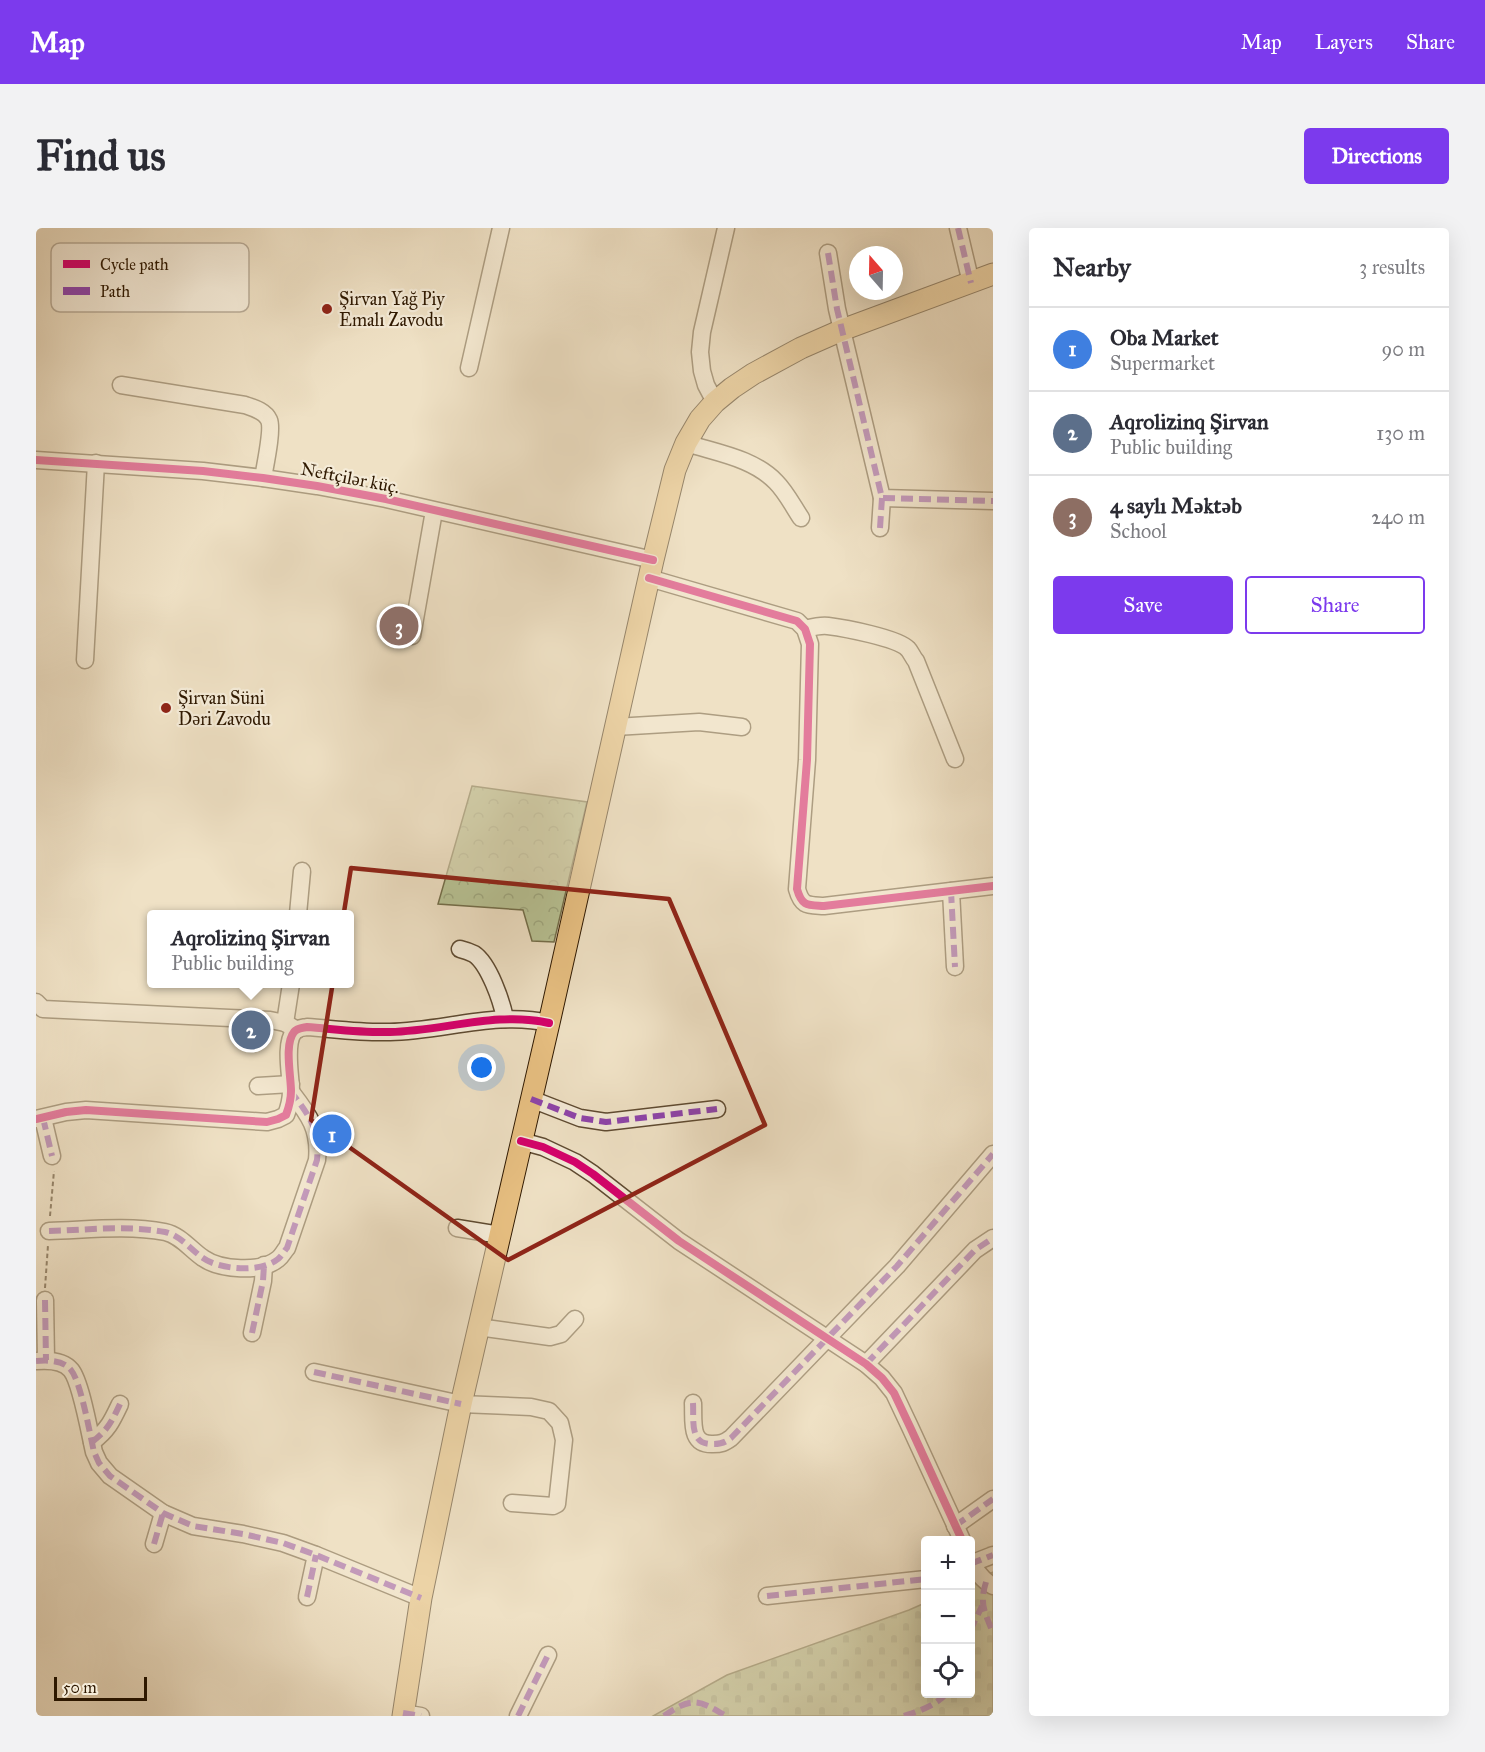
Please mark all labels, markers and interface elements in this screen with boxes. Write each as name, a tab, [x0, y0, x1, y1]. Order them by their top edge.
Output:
text: Map	[30, 25, 85, 60]
text: Map	[1241, 29, 1282, 55]
text: Layers	[1315, 29, 1373, 55]
text: Share	[1406, 29, 1455, 55]
button: Directions	[1304, 128, 1449, 184]
text: Find us	[36, 130, 166, 182]
legend	[51, 243, 249, 312]
north arrow	[849, 246, 903, 300]
text: Nearby	[1053, 251, 1131, 283]
text: Cycle path	[100, 255, 169, 274]
text: 3 results	[1359, 255, 1425, 279]
text: Path	[100, 282, 130, 301]
place label: Şirvan Yağ Piy Emalı Zavodu	[339, 288, 445, 331]
marker: Şirvan Yağ Piy Emalı Zavodu	[320, 302, 334, 316]
text: Oba Market	[1110, 324, 1219, 351]
text: 1	[1069, 337, 1076, 361]
text: 90 m	[1382, 337, 1425, 361]
text: Supermarket	[1110, 351, 1215, 375]
text: Aqrolizinq Şirvan	[1110, 408, 1269, 435]
text: 2	[1068, 421, 1077, 445]
text: 130 m	[1376, 421, 1425, 445]
text: Public building	[1110, 435, 1232, 459]
street label: Neftçilər küç.	[299, 458, 401, 498]
text: 4 saylı Məktəb	[1110, 492, 1242, 519]
text: 3	[1069, 505, 1077, 529]
text: 240 m	[1371, 505, 1425, 529]
text: School	[1110, 519, 1167, 543]
button: Save	[1053, 576, 1233, 634]
button: Share	[1245, 576, 1425, 634]
pin: 3	[380, 604, 418, 648]
place label: Şirvan Süni Dəri Zavodu	[178, 687, 271, 730]
marker: Şirvan Süni Dəri Zavodu	[159, 701, 173, 715]
popup	[147, 910, 354, 988]
text: Aqrolizinq Şirvan	[171, 924, 330, 951]
text: Public building	[171, 951, 293, 975]
pin: 2	[232, 1008, 270, 1052]
your location	[467, 1053, 496, 1082]
pin: 1	[312, 1112, 352, 1156]
map controls	[921, 1536, 975, 1698]
button: +	[921, 1536, 975, 1590]
button: −	[921, 1590, 975, 1644]
button: locate	[921, 1644, 975, 1698]
scale bar	[54, 1674, 147, 1702]
text: 50 m	[63, 1678, 97, 1697]

